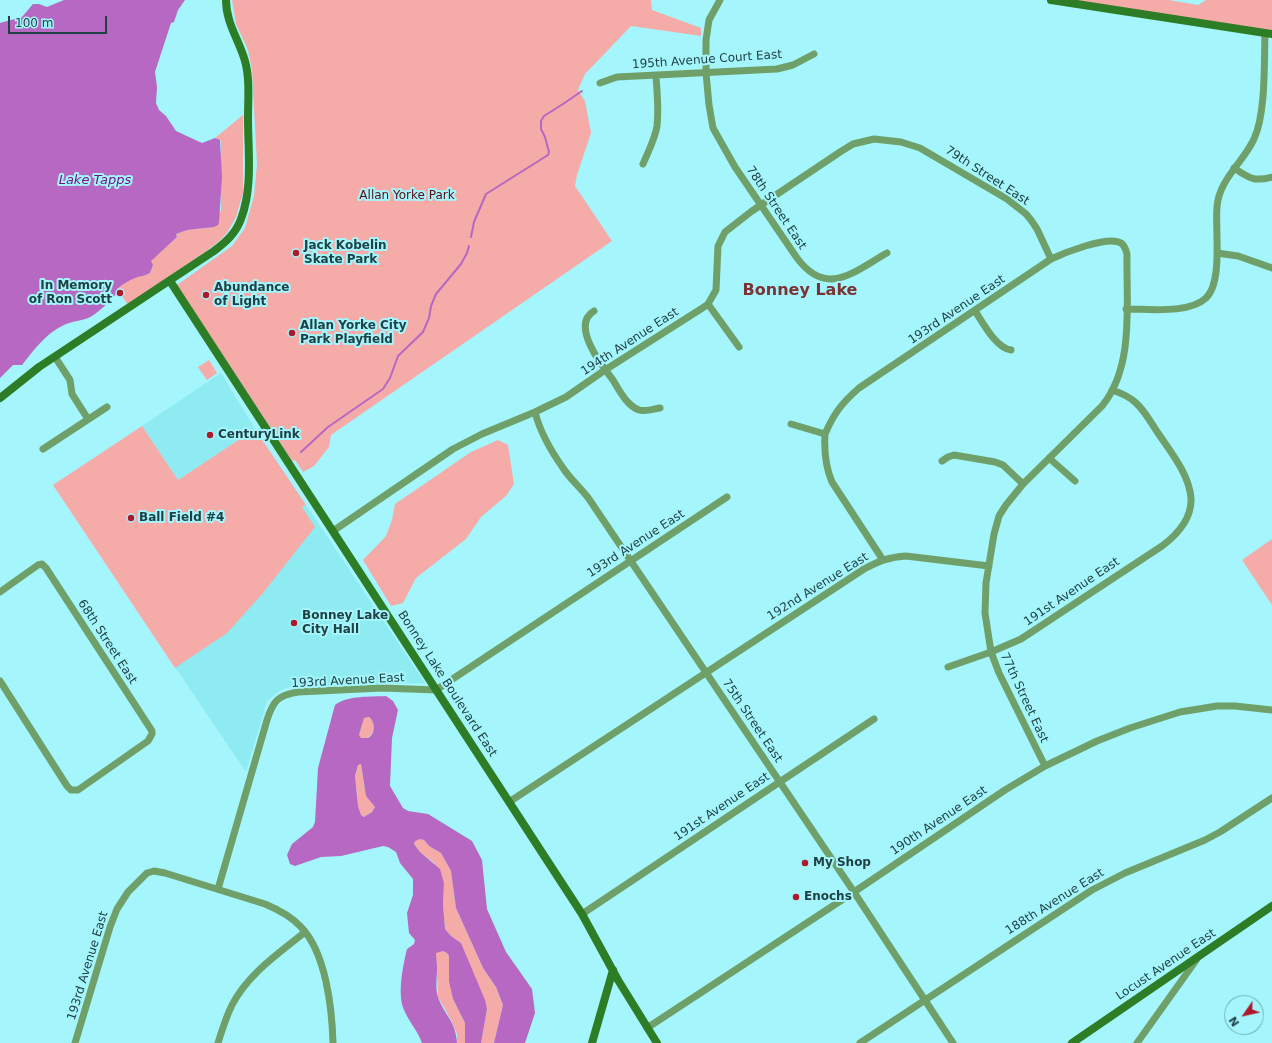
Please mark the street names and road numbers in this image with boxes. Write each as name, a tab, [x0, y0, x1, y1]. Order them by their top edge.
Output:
street label: 195th Avenue Court East	[632, 48, 782, 72]
street label: 79th Street East	[942, 143, 1032, 209]
street label: 78th Street East	[743, 164, 809, 252]
street label: 193rd Avenue East	[906, 272, 1008, 348]
street label: 194th Avenue East	[579, 305, 681, 379]
street label: 193rd Avenue East	[585, 507, 687, 581]
street label: 192nd Avenue East	[765, 550, 871, 624]
street label: 191st Avenue East	[1022, 555, 1122, 629]
street label: 68th Street East	[74, 597, 140, 687]
street label: Bonney Lake Boulevard East	[394, 608, 500, 760]
street label: 77th Street East	[997, 651, 1051, 745]
street label: 193rd Avenue East	[291, 671, 405, 691]
street label: 75th Street East	[719, 677, 785, 765]
street label: 191st Avenue East	[672, 770, 772, 844]
street label: 190th Avenue East	[888, 783, 990, 859]
street label: 188th Avenue East	[1003, 866, 1107, 938]
street label: 193rd Avenue East	[65, 910, 111, 1022]
street label: Locust Avenue East	[1113, 926, 1219, 1004]

